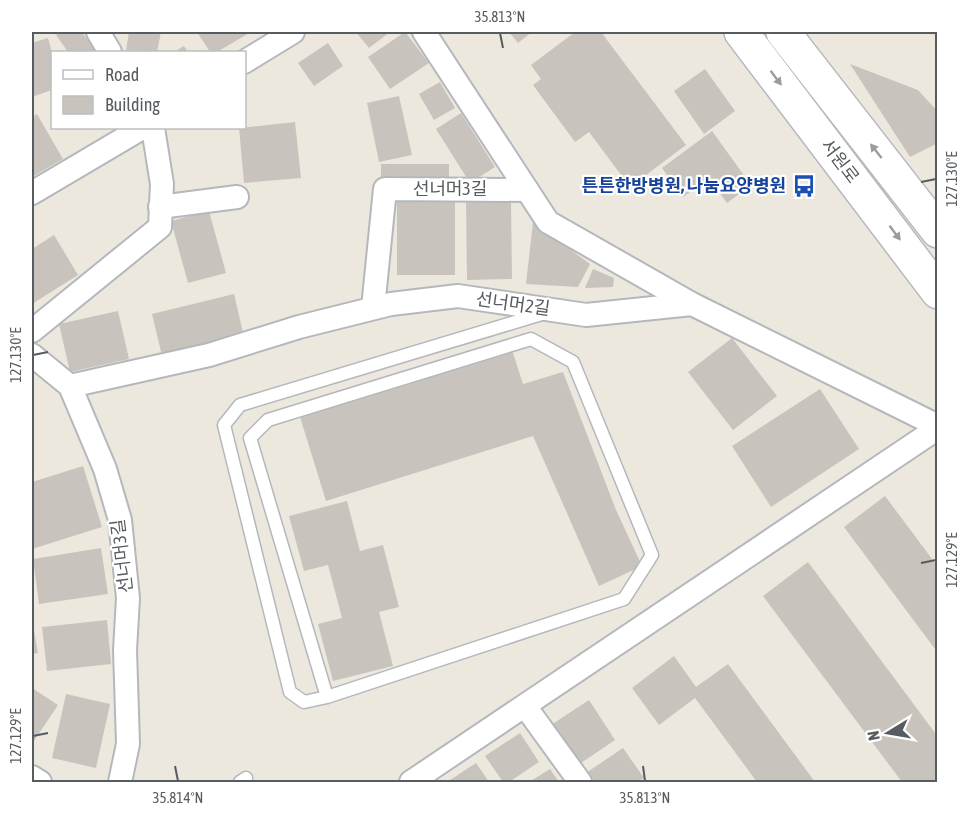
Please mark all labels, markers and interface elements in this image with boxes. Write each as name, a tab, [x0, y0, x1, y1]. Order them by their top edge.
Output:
text: 35.813°N	[475, 8, 525, 25]
legend	[51, 51, 246, 129]
text: Road	[105, 64, 139, 85]
one-way arrow	[770, 70, 783, 86]
text: Building	[105, 94, 160, 115]
street label: 서원로	[817, 135, 864, 187]
one-way arrow	[870, 144, 882, 160]
text: 127.130°E	[943, 151, 960, 207]
bus stop icon: 튼튼한방병원, 나눔요양병원	[791, 173, 817, 199]
place label: 튼튼한방병원, 나눔요양병원	[582, 175, 786, 196]
street label: 선너머3길	[413, 178, 487, 199]
one-way arrow	[888, 225, 901, 241]
street label: 선너머2길	[475, 288, 552, 319]
text: 127.130°E	[7, 327, 24, 383]
street label: 선너머3길	[107, 518, 136, 594]
text: 127.129°E	[943, 532, 960, 588]
north arrow	[858, 703, 918, 763]
text: 127.129°E	[7, 708, 24, 764]
text: N	[864, 730, 883, 742]
text: 35.814°N	[153, 789, 203, 806]
text: 35.813°N	[620, 789, 670, 806]

